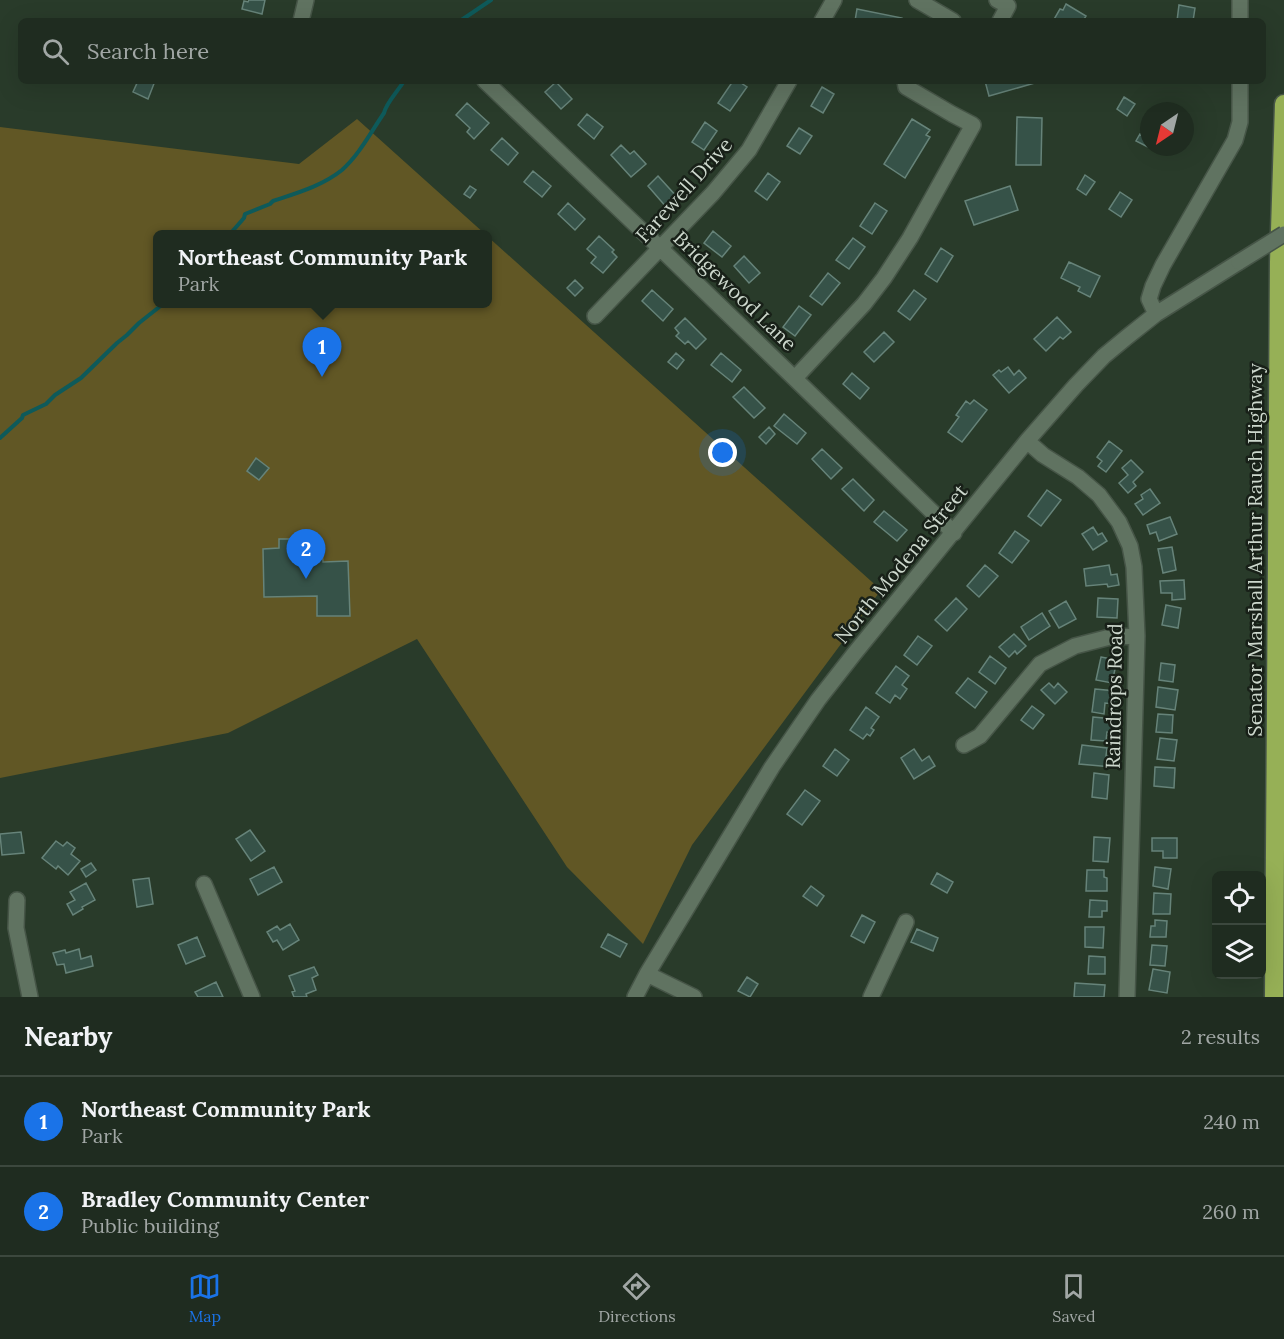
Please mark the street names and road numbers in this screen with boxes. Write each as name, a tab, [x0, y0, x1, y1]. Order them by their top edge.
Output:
street label: Farewell Drive	[630, 132, 737, 247]
street label: Bridgewood Lane	[668, 225, 802, 356]
street label: Senator Marshall Arthur Rauch Highway	[1242, 363, 1267, 737]
street label: North Modena Street	[829, 479, 973, 648]
street label: Raindrops Road	[1100, 623, 1127, 769]

